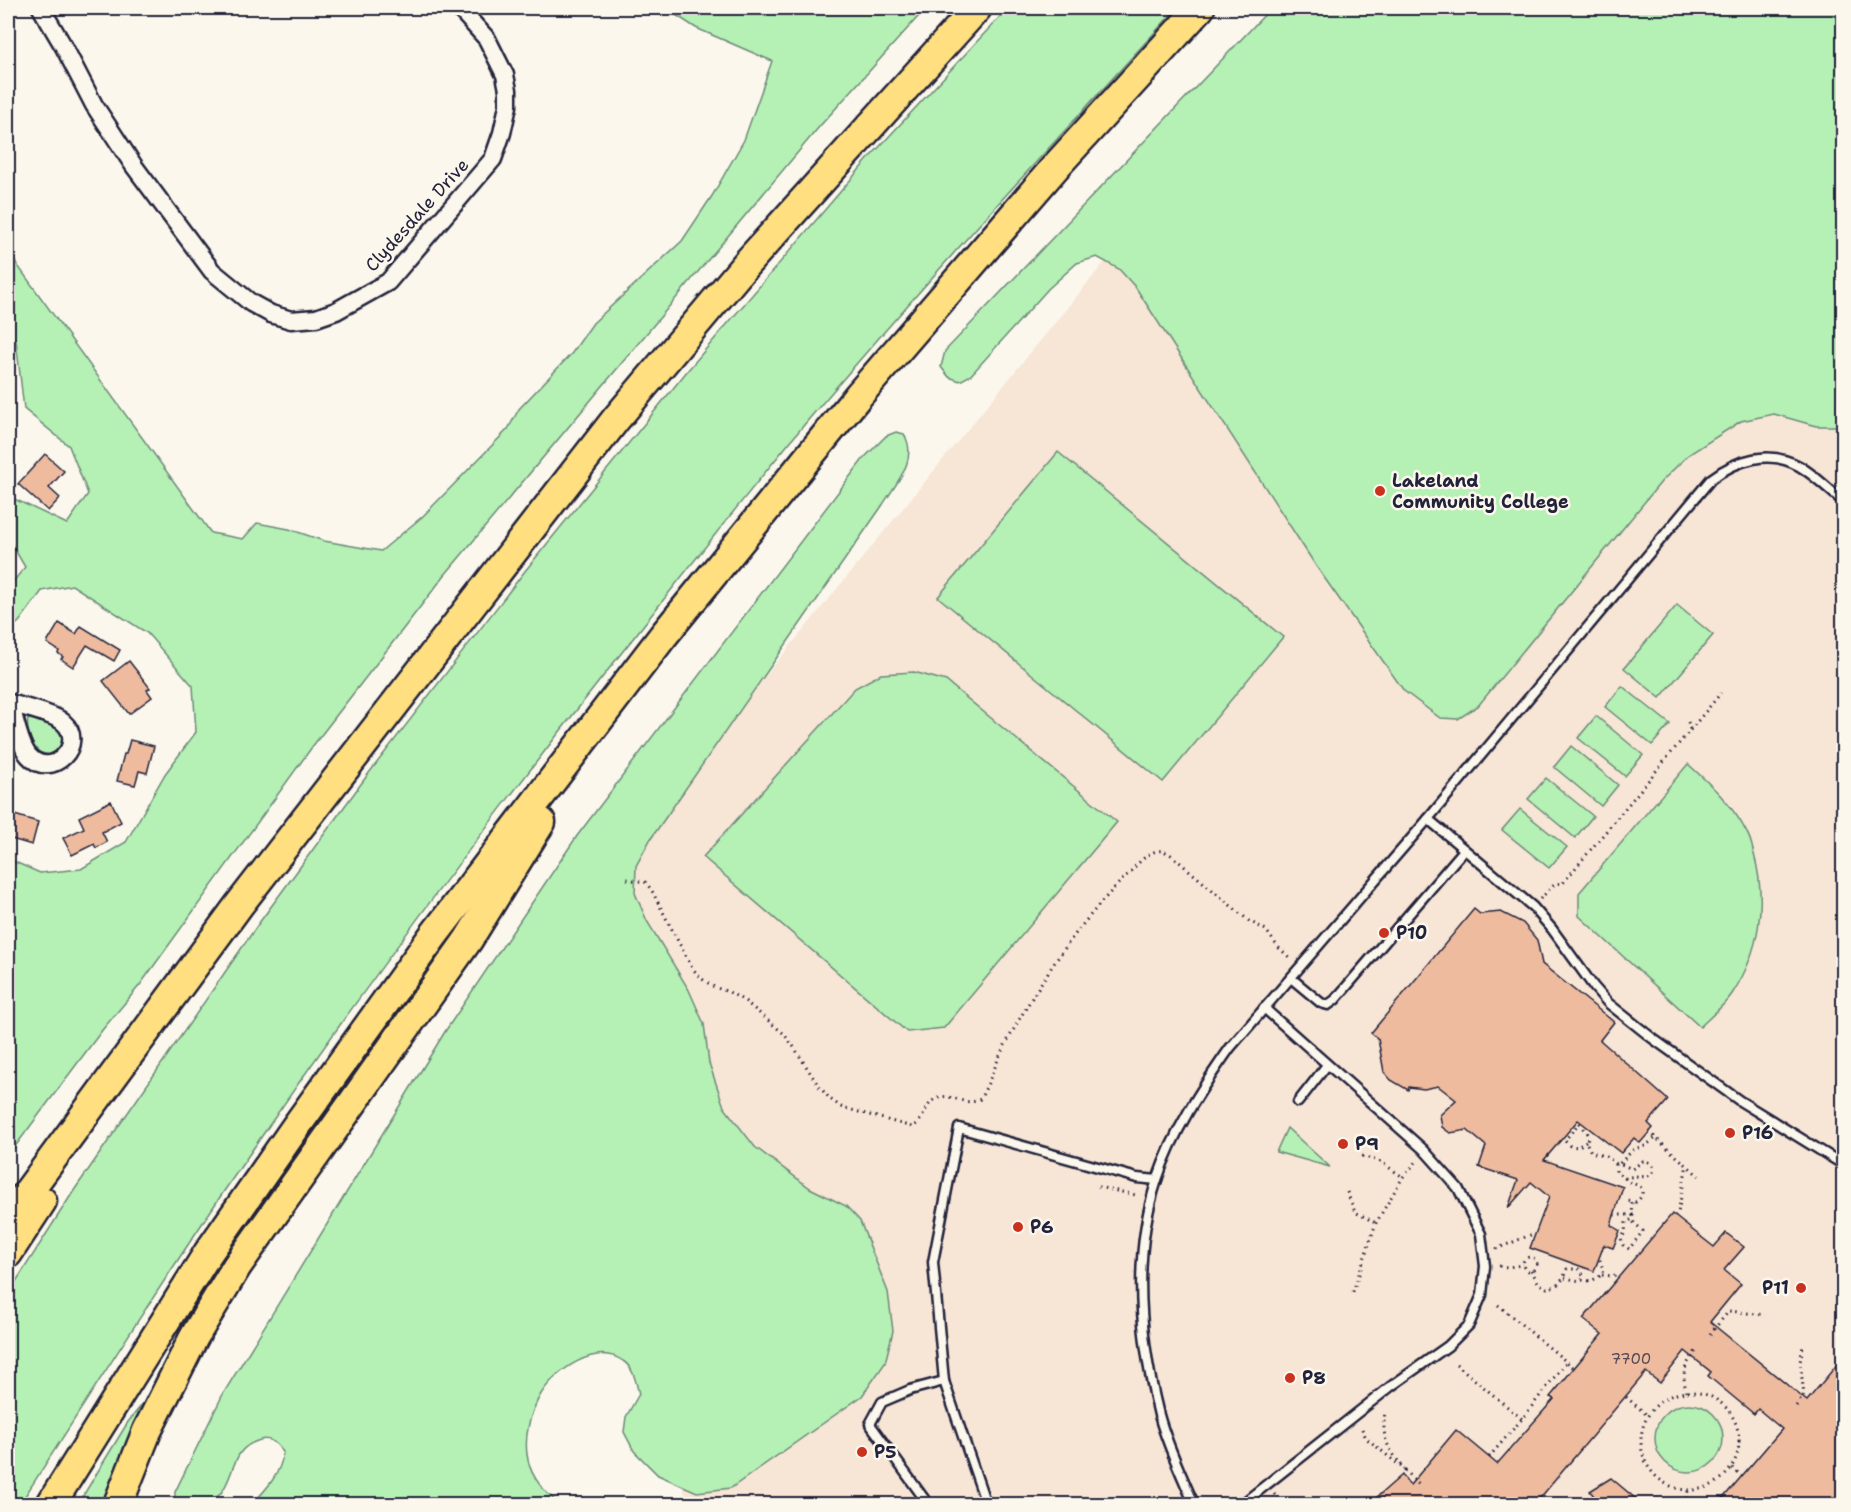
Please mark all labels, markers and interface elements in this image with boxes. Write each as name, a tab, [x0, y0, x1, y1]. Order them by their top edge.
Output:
street label: Clydesdale Drive	[360, 153, 474, 277]
place label: Lakeland Community College	[1392, 469, 1569, 514]
marker: Lakeland Community College	[1373, 484, 1387, 498]
place label: P10	[1396, 921, 1427, 945]
marker: P10	[1377, 926, 1391, 940]
place label: P16	[1742, 1121, 1773, 1145]
marker: P16	[1723, 1126, 1737, 1140]
place label: P9	[1355, 1132, 1379, 1156]
marker: P9	[1336, 1137, 1350, 1151]
place label: P6	[1030, 1215, 1054, 1239]
marker: P6	[1011, 1220, 1025, 1234]
place label: P11	[1762, 1276, 1789, 1300]
marker: P11	[1794, 1281, 1808, 1295]
house number: 7700	[1611, 1349, 1651, 1369]
place label: P8	[1302, 1366, 1326, 1390]
marker: P8	[1283, 1371, 1297, 1385]
place label: P5	[874, 1440, 897, 1464]
marker: P5	[855, 1445, 869, 1459]

